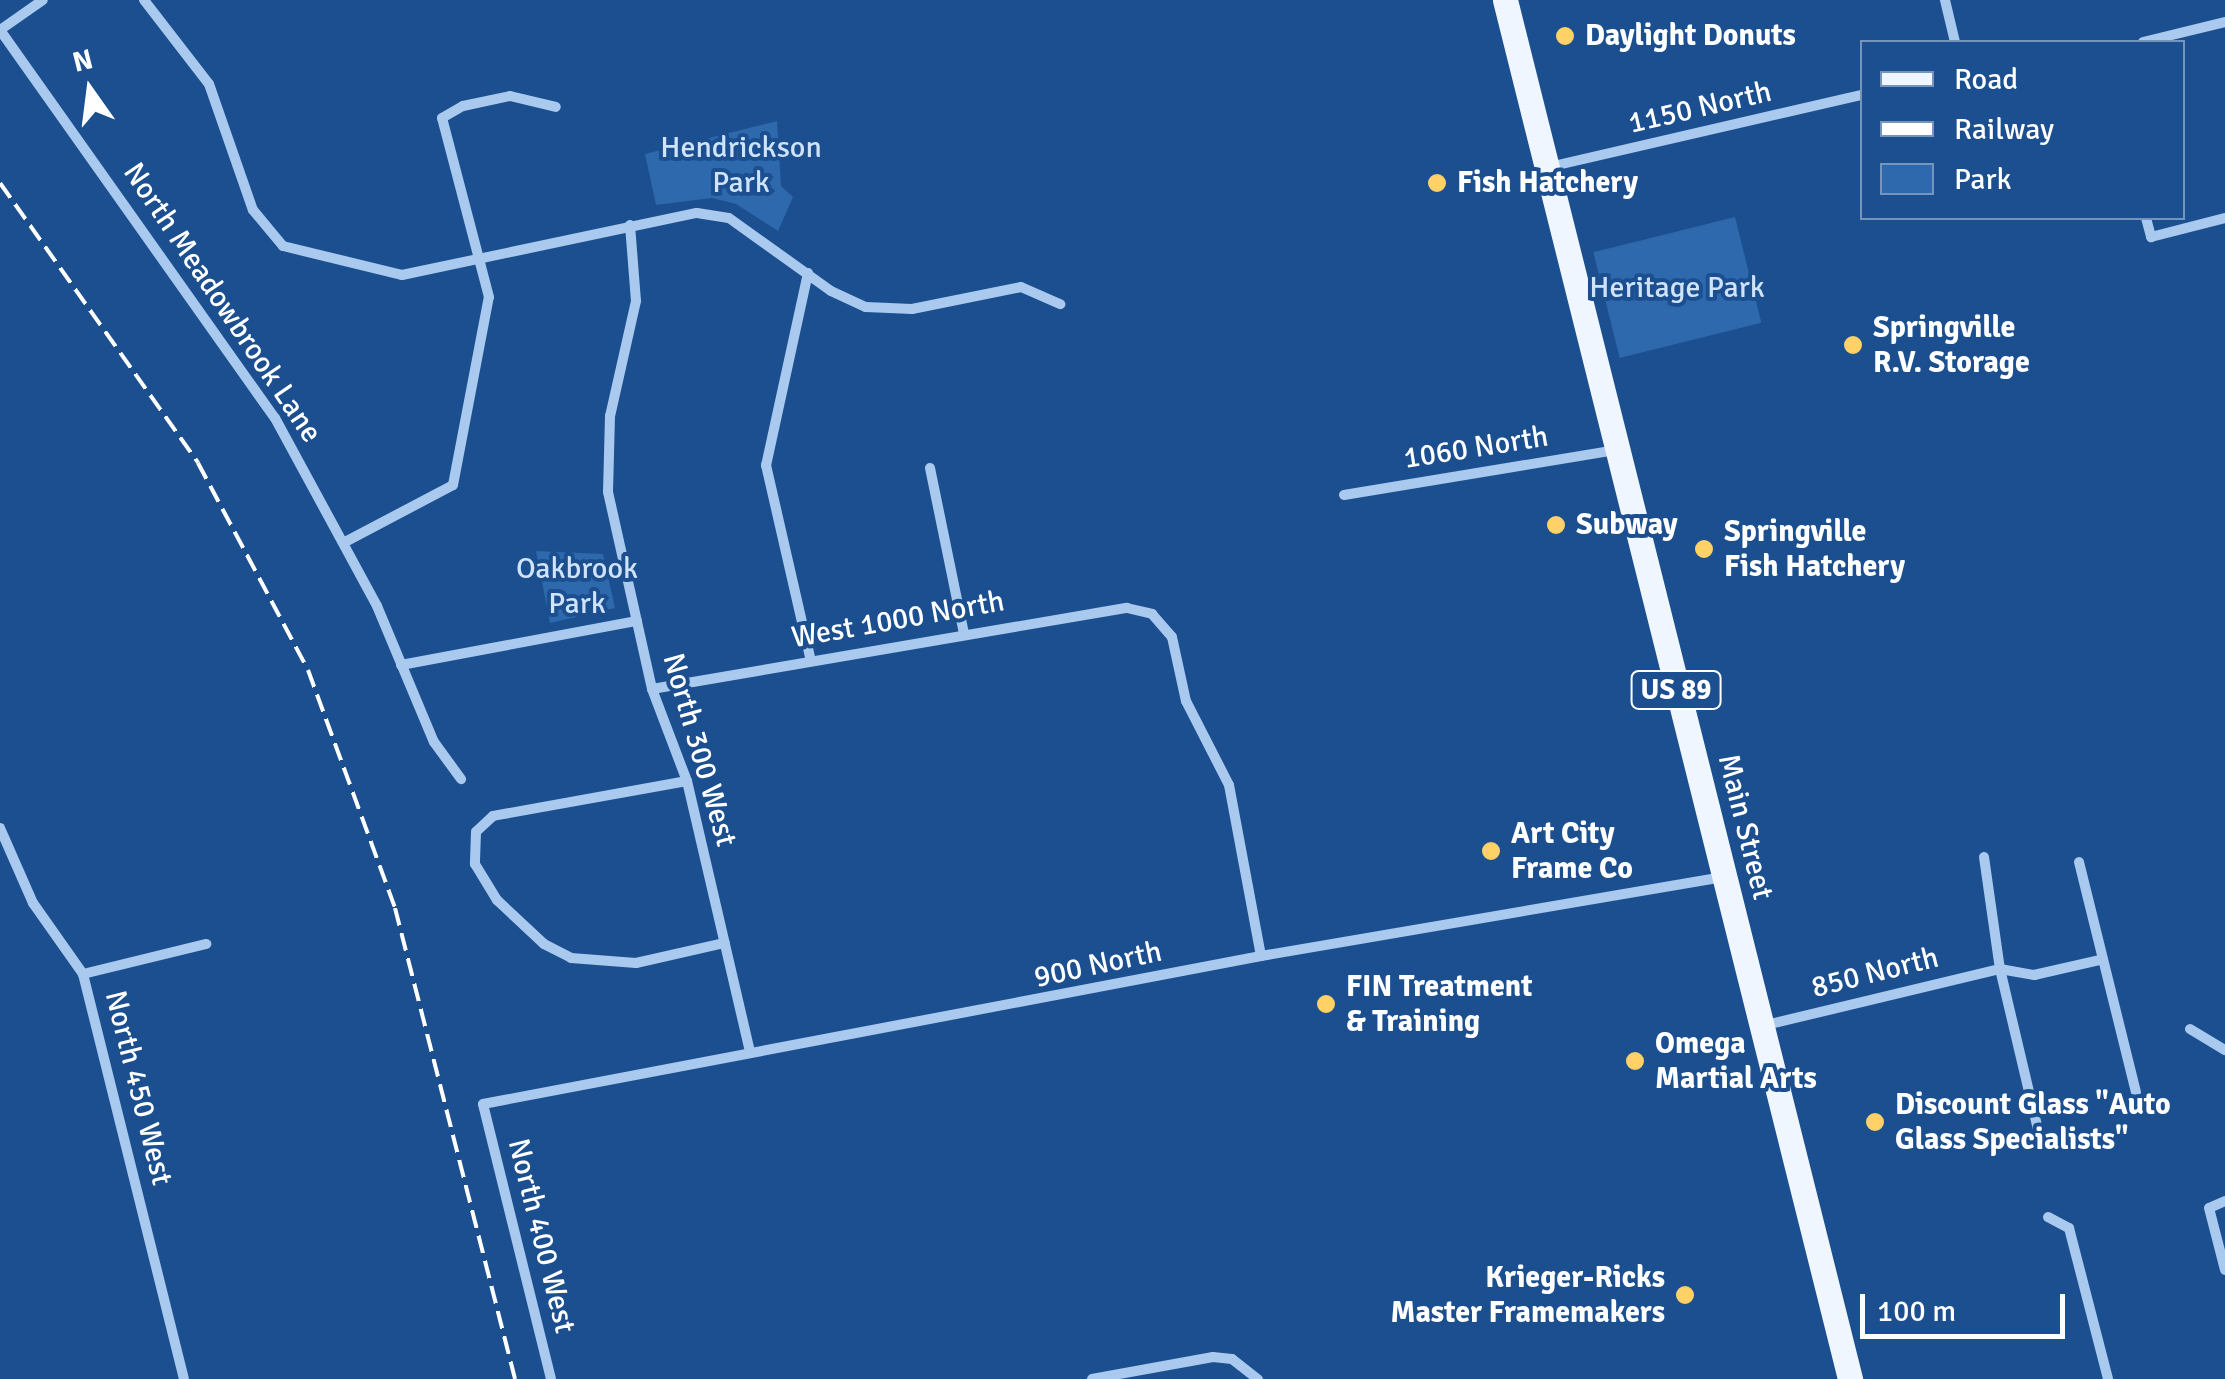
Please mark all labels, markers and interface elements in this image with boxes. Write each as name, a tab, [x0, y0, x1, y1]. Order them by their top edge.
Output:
place label: Daylight Donuts	[1585, 18, 1796, 54]
marker: Daylight Donuts	[1554, 25, 1576, 47]
north arrow	[40, 40, 140, 140]
legend	[1860, 40, 2185, 220]
text: N	[69, 42, 96, 80]
text: Road	[1954, 61, 2018, 98]
street label: 1150 North	[1625, 74, 1775, 142]
text: Railway	[1954, 111, 2054, 148]
park label: Hendrickson Park	[660, 130, 822, 200]
street label: North Meadowbrook Lane	[115, 156, 329, 450]
text: Park	[1954, 161, 2012, 198]
place label: Fish Hatchery	[1457, 165, 1638, 201]
marker: Fish Hatchery	[1426, 172, 1448, 194]
park label: Heritage Park	[1589, 270, 1765, 306]
place label: Springville R.V. Storage	[1873, 310, 2030, 380]
marker: Springville R.V. Storage	[1842, 334, 1864, 356]
street label: 1060 North	[1401, 419, 1551, 477]
place label: Subway	[1576, 507, 1678, 543]
marker: Subway	[1545, 514, 1567, 536]
place label: Springville Fish Hatchery	[1724, 514, 1905, 584]
marker: Springville Fish Hatchery	[1693, 538, 1715, 560]
park label: Oakbrook Park	[516, 551, 638, 622]
street label: West 1000 North	[789, 584, 1007, 656]
street label: North 300 West	[654, 649, 744, 851]
road number: US 89	[1628, 667, 1724, 713]
street label: Main Street	[1710, 750, 1780, 904]
place label: Art City Frame Co	[1511, 816, 1633, 886]
marker: Art City Frame Co	[1480, 840, 1502, 862]
street label: 900 North	[1031, 934, 1165, 996]
street label: 850 North	[1808, 940, 1942, 1006]
place label: FIN Treatment & Training	[1346, 969, 1532, 1040]
street label: North 450 West	[96, 987, 180, 1189]
marker: FIN Treatment & Training	[1315, 993, 1337, 1015]
place label: Omega Martial Arts	[1655, 1026, 1817, 1096]
marker: Omega Martial Arts	[1624, 1050, 1646, 1072]
place label: Discount Glass "Auto Glass Specialists"	[1895, 1087, 2171, 1158]
marker: Discount Glass "Auto Glass Specialists"	[1864, 1111, 1886, 1133]
street label: North 400 West	[499, 1135, 583, 1337]
place label: Krieger-Ricks Master Framemakers	[1390, 1260, 1665, 1330]
scale bar	[1865, 1274, 2070, 1336]
marker: Krieger-Ricks Master Framemakers	[1674, 1284, 1696, 1306]
text: 100 m	[1877, 1293, 1956, 1330]

